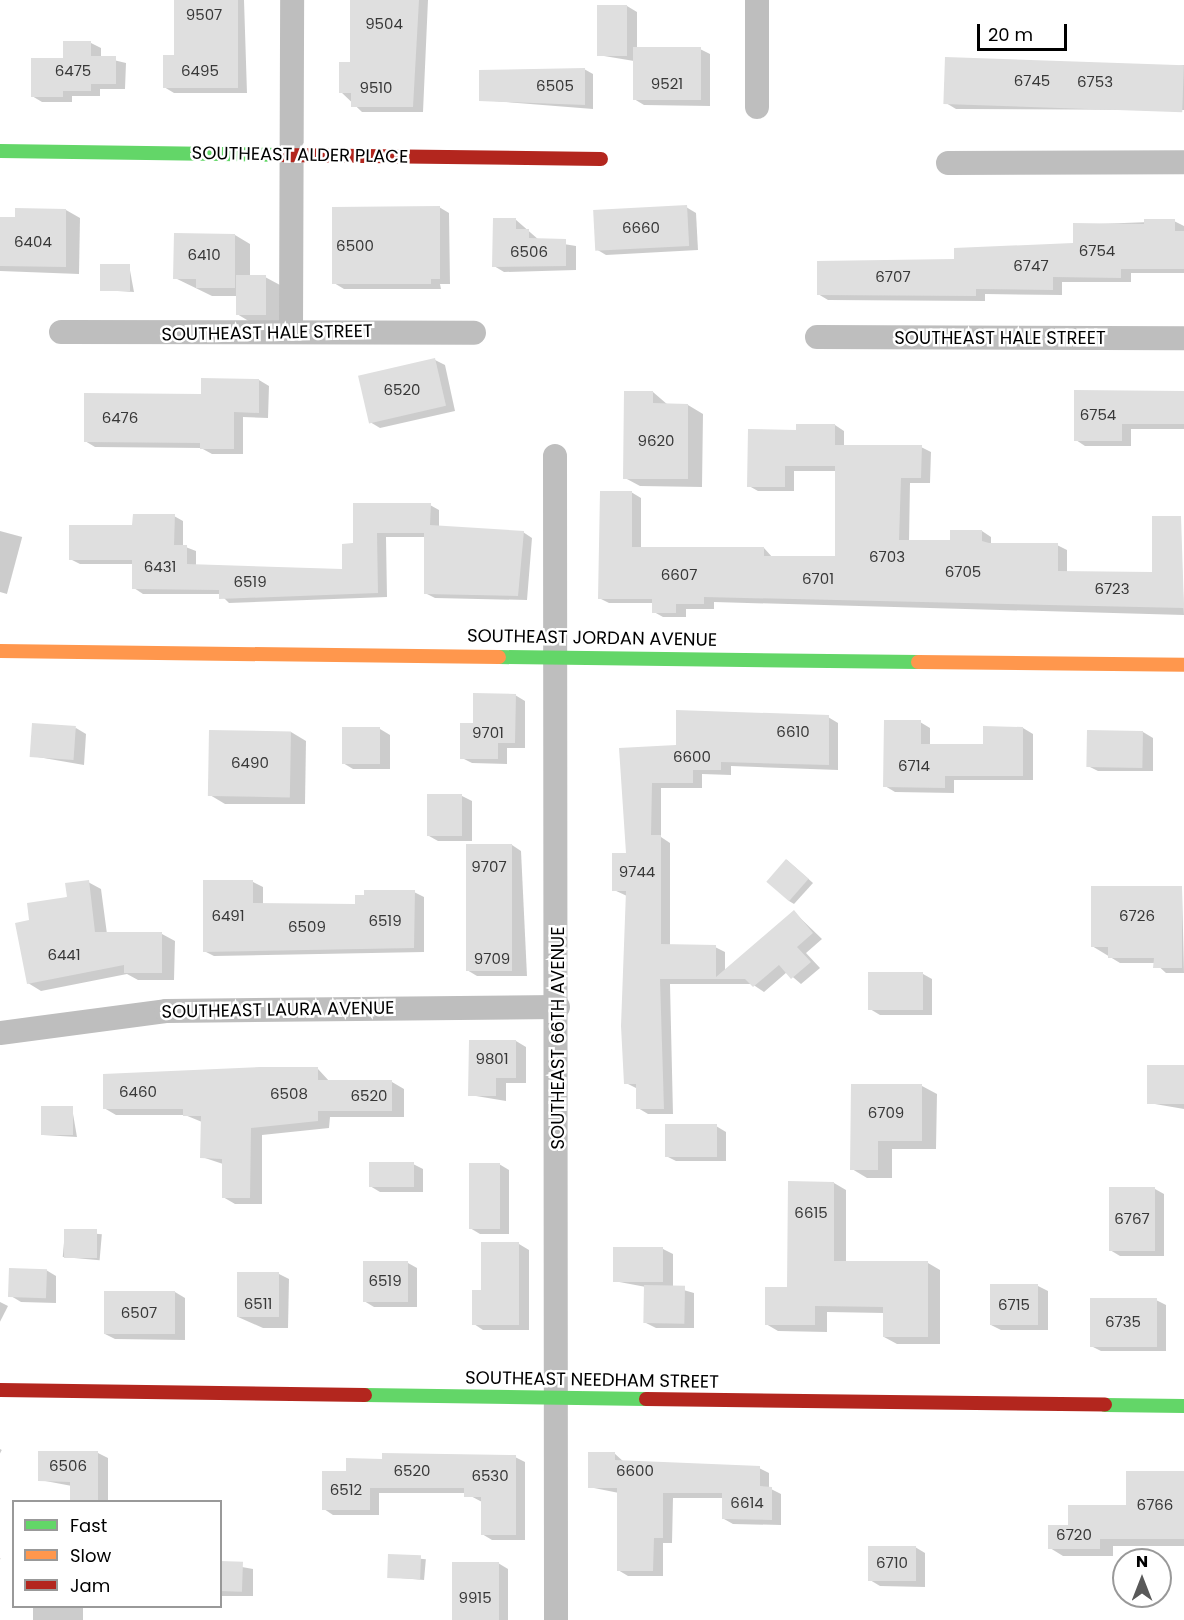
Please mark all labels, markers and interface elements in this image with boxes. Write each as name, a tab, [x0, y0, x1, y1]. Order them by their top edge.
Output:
house number: 9507	[186, 6, 222, 24]
scale bar	[980, 12, 1070, 50]
house number: 9504	[365, 15, 403, 33]
text: 20 m	[988, 22, 1033, 47]
house number: 6475	[55, 62, 91, 80]
house number: 6495	[181, 62, 219, 80]
house number: 6745	[1014, 72, 1050, 90]
house number: 6753	[1077, 73, 1113, 91]
house number: 9521	[651, 75, 683, 93]
house number: 6505	[536, 77, 574, 95]
house number: 9510	[359, 79, 393, 97]
street label: SOUTHEAST ALDER PLACE	[192, 142, 408, 168]
house number: 6660	[622, 219, 660, 237]
house number: 6404	[14, 233, 52, 251]
house number: 6500	[336, 237, 374, 255]
house number: 6754	[1079, 242, 1115, 260]
house number: 6506	[510, 243, 548, 261]
house number: 6410	[187, 246, 221, 264]
house number: 6747	[1013, 257, 1049, 275]
house number: 6707	[875, 268, 911, 286]
street label: SOUTHEAST HALE STREET	[161, 320, 373, 346]
street label: SOUTHEAST HALE STREET	[894, 327, 1106, 349]
house number: 6520	[384, 381, 420, 399]
house number: 6754	[1080, 406, 1116, 424]
house number: 6476	[102, 409, 138, 427]
house number: 9620	[637, 432, 675, 450]
house number: 6703	[869, 548, 905, 566]
house number: 6431	[144, 558, 176, 576]
house number: 6705	[945, 563, 981, 581]
house number: 6607	[661, 566, 697, 584]
house number: 6701	[802, 570, 834, 588]
house number: 6519	[233, 573, 267, 591]
house number: 6723	[1094, 580, 1130, 598]
street label: SOUTHEAST JORDAN AVENUE	[467, 625, 717, 651]
house number: 6610	[776, 723, 810, 741]
house number: 9701	[472, 724, 504, 742]
house number: 6600	[673, 748, 711, 766]
house number: 6490	[231, 754, 269, 772]
house number: 6714	[898, 757, 930, 775]
house number: 9707	[471, 858, 507, 876]
house number: 9744	[619, 863, 655, 881]
house number: 6491	[211, 907, 245, 925]
house number: 6726	[1119, 907, 1155, 925]
house number: 6519	[368, 912, 402, 930]
house number: 6509	[288, 918, 326, 936]
street label: SOUTHEAST 66TH AVENUE	[547, 927, 569, 1149]
house number: 6441	[47, 946, 81, 964]
house number: 9709	[474, 950, 510, 968]
street label: SOUTHEAST LAURA AVENUE	[161, 997, 395, 1023]
house number: 9801	[475, 1050, 509, 1068]
house number: 6460	[119, 1083, 157, 1101]
house number: 6508	[270, 1085, 308, 1103]
house number: 6520	[351, 1087, 387, 1105]
house number: 6709	[868, 1104, 904, 1122]
house number: 6615	[794, 1204, 828, 1222]
house number: 6767	[1114, 1210, 1150, 1228]
house number: 6519	[368, 1272, 402, 1290]
house number: 6511	[244, 1295, 272, 1313]
house number: 6715	[998, 1296, 1030, 1314]
house number: 6507	[121, 1304, 157, 1322]
house number: 6735	[1105, 1313, 1141, 1331]
street label: SOUTHEAST NEEDHAM STREET	[465, 1367, 719, 1393]
house number: 6506	[49, 1457, 87, 1475]
house number: 6520	[394, 1462, 430, 1480]
house number: 6600	[616, 1462, 654, 1480]
house number: 6530	[471, 1467, 509, 1485]
house number: 6512	[330, 1481, 362, 1499]
house number: 6614	[730, 1494, 764, 1512]
house number: 6766	[1137, 1496, 1173, 1514]
legend	[12, 1500, 222, 1608]
text: Fast	[70, 1513, 107, 1538]
house number: 6720	[1056, 1526, 1092, 1544]
text: Slow	[70, 1543, 111, 1568]
north arrow	[1112, 1548, 1172, 1608]
text: N	[1136, 1550, 1148, 1573]
house number: 6710	[876, 1554, 908, 1572]
text: Jam	[70, 1573, 110, 1598]
house number: 9915	[458, 1589, 492, 1607]

